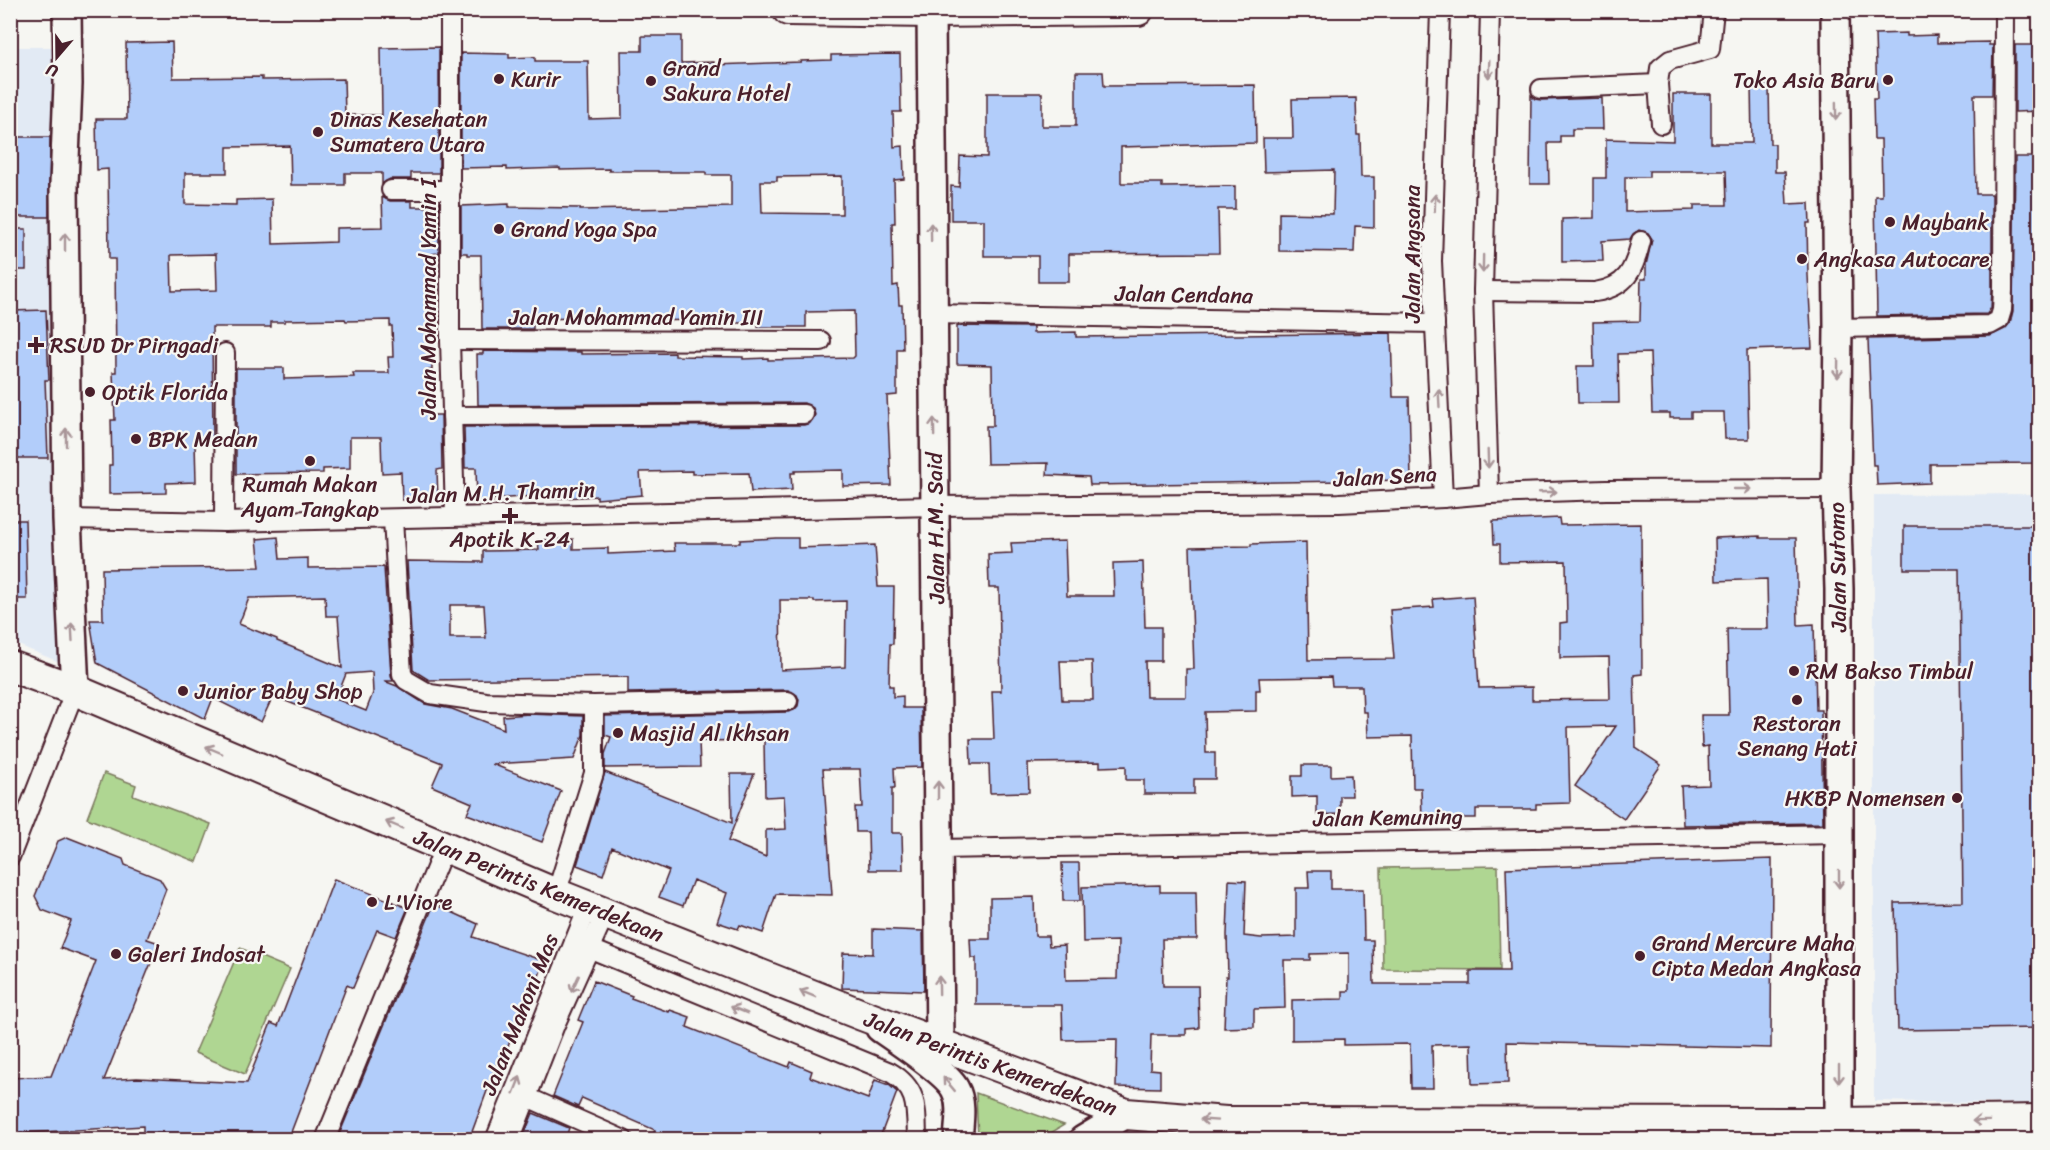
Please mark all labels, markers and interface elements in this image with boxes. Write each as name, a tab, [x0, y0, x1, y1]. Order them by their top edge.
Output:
north arrow	[27, 27, 87, 87]
place label: Grand Sakura Hotel	[663, 49, 791, 113]
text: U	[41, 55, 62, 86]
one-way arrow	[1483, 58, 1495, 78]
place label: Kurir	[511, 60, 562, 99]
place label: Toko Asia Baru	[1733, 61, 1876, 100]
marker: Kurir	[492, 72, 506, 86]
marker: Toko Asia Baru	[1881, 73, 1895, 87]
marker: Grand Sakura Hotel	[644, 74, 658, 88]
place label: Dinas Kesehatan Sumatera Utara	[330, 100, 488, 164]
one-way arrow	[1830, 100, 1842, 120]
marker: Dinas Kesehatan Sumatera Utara	[311, 125, 325, 139]
street label: Jalan Mohammad Yamin I	[409, 177, 448, 420]
street label: Jalan Angsana	[1393, 184, 1432, 324]
one-way arrow	[1429, 194, 1440, 213]
place label: Maybank	[1902, 203, 1989, 242]
place label: Grand Yoga Spa	[511, 210, 657, 249]
marker: Maybank	[1883, 215, 1897, 229]
marker: Grand Yoga Spa	[492, 222, 506, 236]
one-way arrow	[925, 223, 937, 243]
one-way arrow	[59, 233, 71, 253]
place label: Angkasa Autocare	[1813, 240, 1990, 279]
marker: Angkasa Autocare	[1795, 252, 1809, 266]
one-way arrow	[1478, 253, 1489, 273]
street label: Jalan Cendana	[1114, 274, 1254, 315]
street label: Jalan Mohammad Yamin III	[508, 298, 763, 337]
place label: RSUD Dr Pirngadi	[50, 326, 219, 365]
marker: RSUD Dr Pirngadi	[27, 336, 45, 354]
one-way arrow	[1832, 358, 1843, 378]
place label: Optik Florida	[102, 373, 228, 412]
marker: Optik Florida	[83, 385, 97, 399]
one-way arrow	[1433, 388, 1444, 408]
one-way arrow	[928, 418, 940, 437]
place label: BPK Medan	[148, 420, 258, 459]
one-way arrow	[60, 428, 72, 448]
marker: BPK Medan	[129, 432, 143, 446]
one-way arrow	[1483, 448, 1494, 468]
street label: Jalan H.M. Said	[915, 451, 956, 605]
marker: Rumah Makan Ayam Tangkap	[303, 454, 317, 468]
street label: Jalan Sena	[1331, 454, 1438, 499]
place label: Rumah Makan Ayam Tangkap	[240, 465, 379, 529]
street label: Jalan M.H. Thamrin	[405, 470, 596, 515]
one-way arrow	[1732, 484, 1752, 495]
one-way arrow	[1537, 487, 1557, 498]
street label: Jalan Sutomo	[1817, 502, 1858, 633]
marker: Apotik K-24	[503, 509, 517, 523]
place label: Apotik K-24	[449, 520, 570, 559]
one-way arrow	[66, 622, 78, 642]
place label: RM Bakso Timbul	[1806, 652, 1974, 691]
marker: RM Bakso Timbul	[1787, 664, 1801, 678]
place label: Junior Baby Shop	[194, 672, 363, 711]
marker: Junior Baby Shop	[176, 684, 190, 698]
marker: Restoran Senang Hati	[1790, 693, 1804, 707]
place label: Restoran Senang Hati	[1737, 704, 1857, 768]
place label: Masjid Al Ikhsan	[630, 714, 789, 753]
marker: Masjid Al Ikhsan	[611, 726, 625, 740]
one-way arrow	[205, 744, 223, 755]
place label: HKBP Nomensen	[1785, 779, 1945, 818]
one-way arrow	[932, 781, 944, 801]
marker: HKBP Nomensen	[1950, 791, 1964, 805]
street label: Jalan Kemuning	[1312, 797, 1463, 838]
street label: Jalan Perintis Kemerdekaan	[407, 817, 670, 954]
one-way arrow	[385, 819, 403, 830]
one-way arrow	[1833, 868, 1845, 888]
place label: L'Viore	[384, 883, 453, 922]
marker: L'Viore	[365, 895, 379, 909]
place label: Grand Mercure Maha Cipta Medan Angkasa	[1652, 924, 1862, 988]
street label: Jalan Mahoni Mas	[469, 927, 570, 1102]
place label: Galeri Indosat	[128, 935, 266, 974]
marker: Galeri Indosat	[109, 947, 123, 961]
marker: Grand Mercure Maha Cipta Medan Angkasa	[1633, 949, 1647, 963]
one-way arrow	[568, 974, 580, 992]
one-way arrow	[933, 976, 945, 996]
one-way arrow	[799, 987, 817, 998]
street label: Jalan Perintis Kemerdekaan	[858, 999, 1123, 1127]
one-way arrow	[730, 1004, 749, 1015]
one-way arrow	[1833, 1063, 1845, 1083]
one-way arrow	[512, 1076, 523, 1095]
one-way arrow	[943, 1076, 956, 1092]
one-way arrow	[1199, 1115, 1219, 1126]
one-way arrow	[1972, 1115, 1992, 1127]

